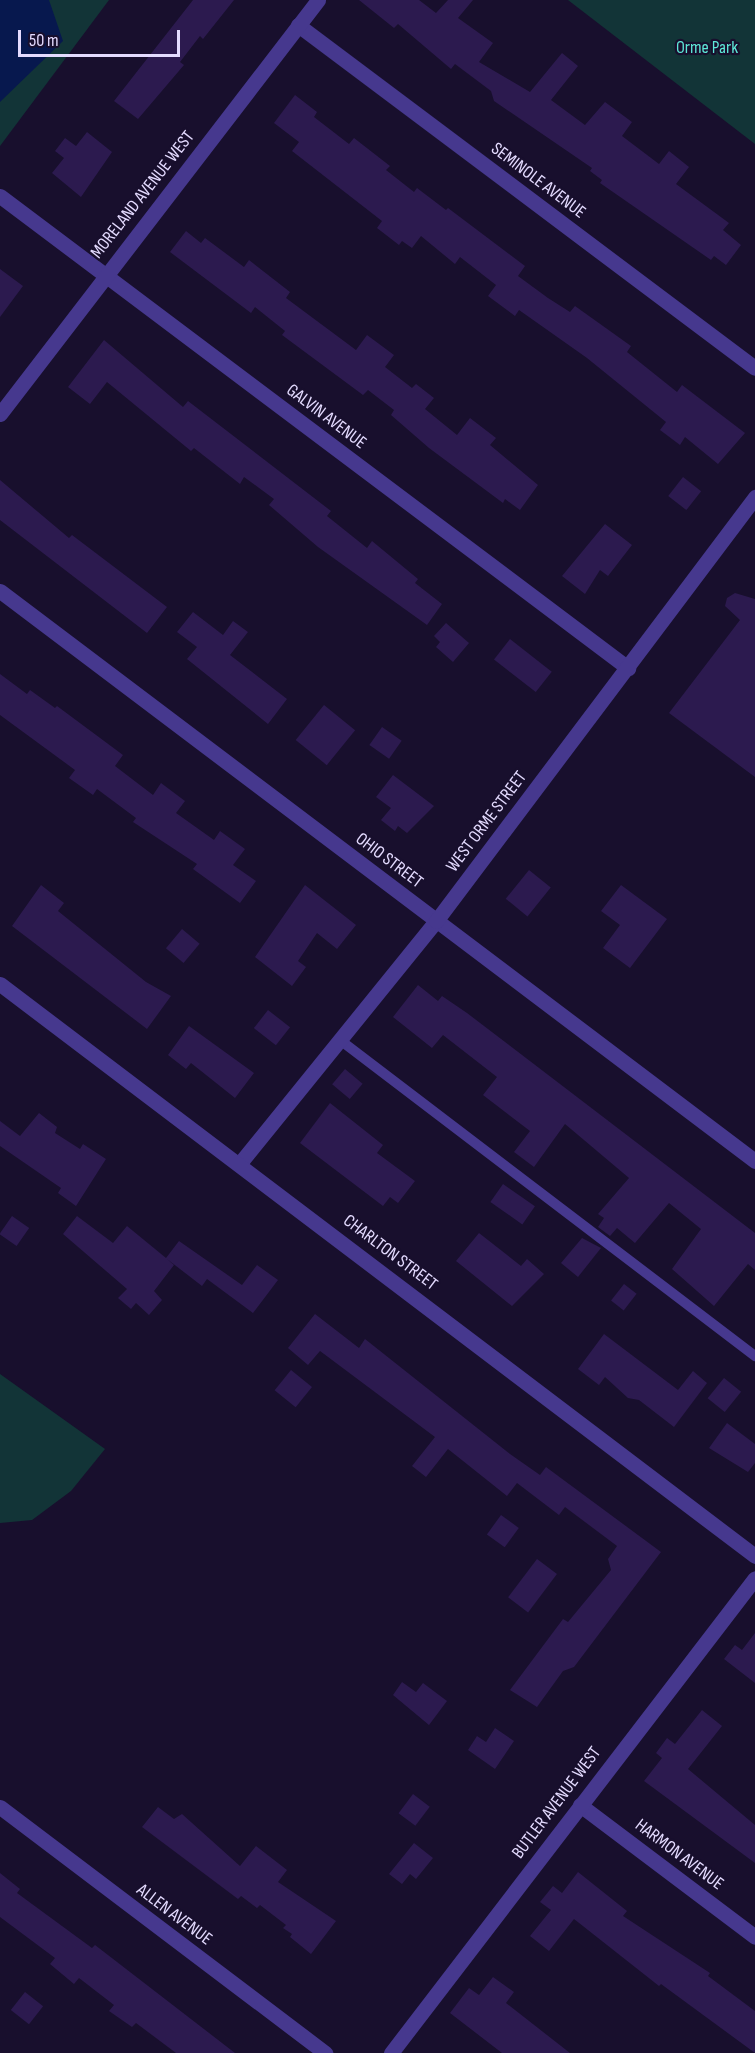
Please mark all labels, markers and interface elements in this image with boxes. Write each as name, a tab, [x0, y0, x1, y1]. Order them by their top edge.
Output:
scale bar	[21, 18, 183, 56]
text: 50 m	[29, 30, 59, 51]
park label: Orme Park	[676, 37, 738, 59]
street label: MORELAND AVENUE WEST	[87, 127, 199, 263]
street label: SEMINOLE AVENUE	[487, 138, 589, 224]
street label: GALVIN AVENUE	[282, 380, 370, 454]
street label: WEST ORME STREET	[442, 767, 532, 877]
street label: OHIO STREET	[351, 829, 427, 893]
street label: CHARLTON STREET	[339, 1210, 441, 1296]
street label: BUTLER AVENUE WEST	[508, 1743, 606, 1863]
street label: HARMON AVENUE	[631, 1815, 727, 1895]
street label: ALLEN AVENUE	[132, 1880, 216, 1950]

